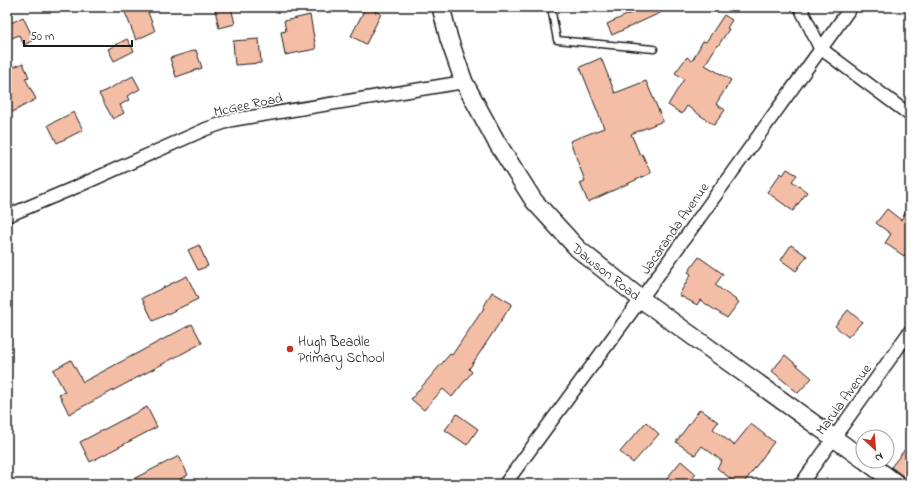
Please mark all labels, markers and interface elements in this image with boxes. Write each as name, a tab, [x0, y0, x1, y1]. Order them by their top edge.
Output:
scale bar	[24, 22, 132, 48]
text: 50 m	[30, 28, 54, 46]
street label: McGee Road	[212, 88, 285, 123]
street label: Jacaranda Avenue	[636, 178, 715, 279]
street label: Dawson Road	[566, 238, 644, 307]
place label: Hugh Beadle Primary School	[298, 332, 385, 370]
marker: Hugh Beadle Primary School	[285, 344, 295, 354]
street label: Marula Avenue	[811, 359, 878, 440]
north arrow	[855, 429, 895, 469]
text: N	[872, 448, 886, 466]

